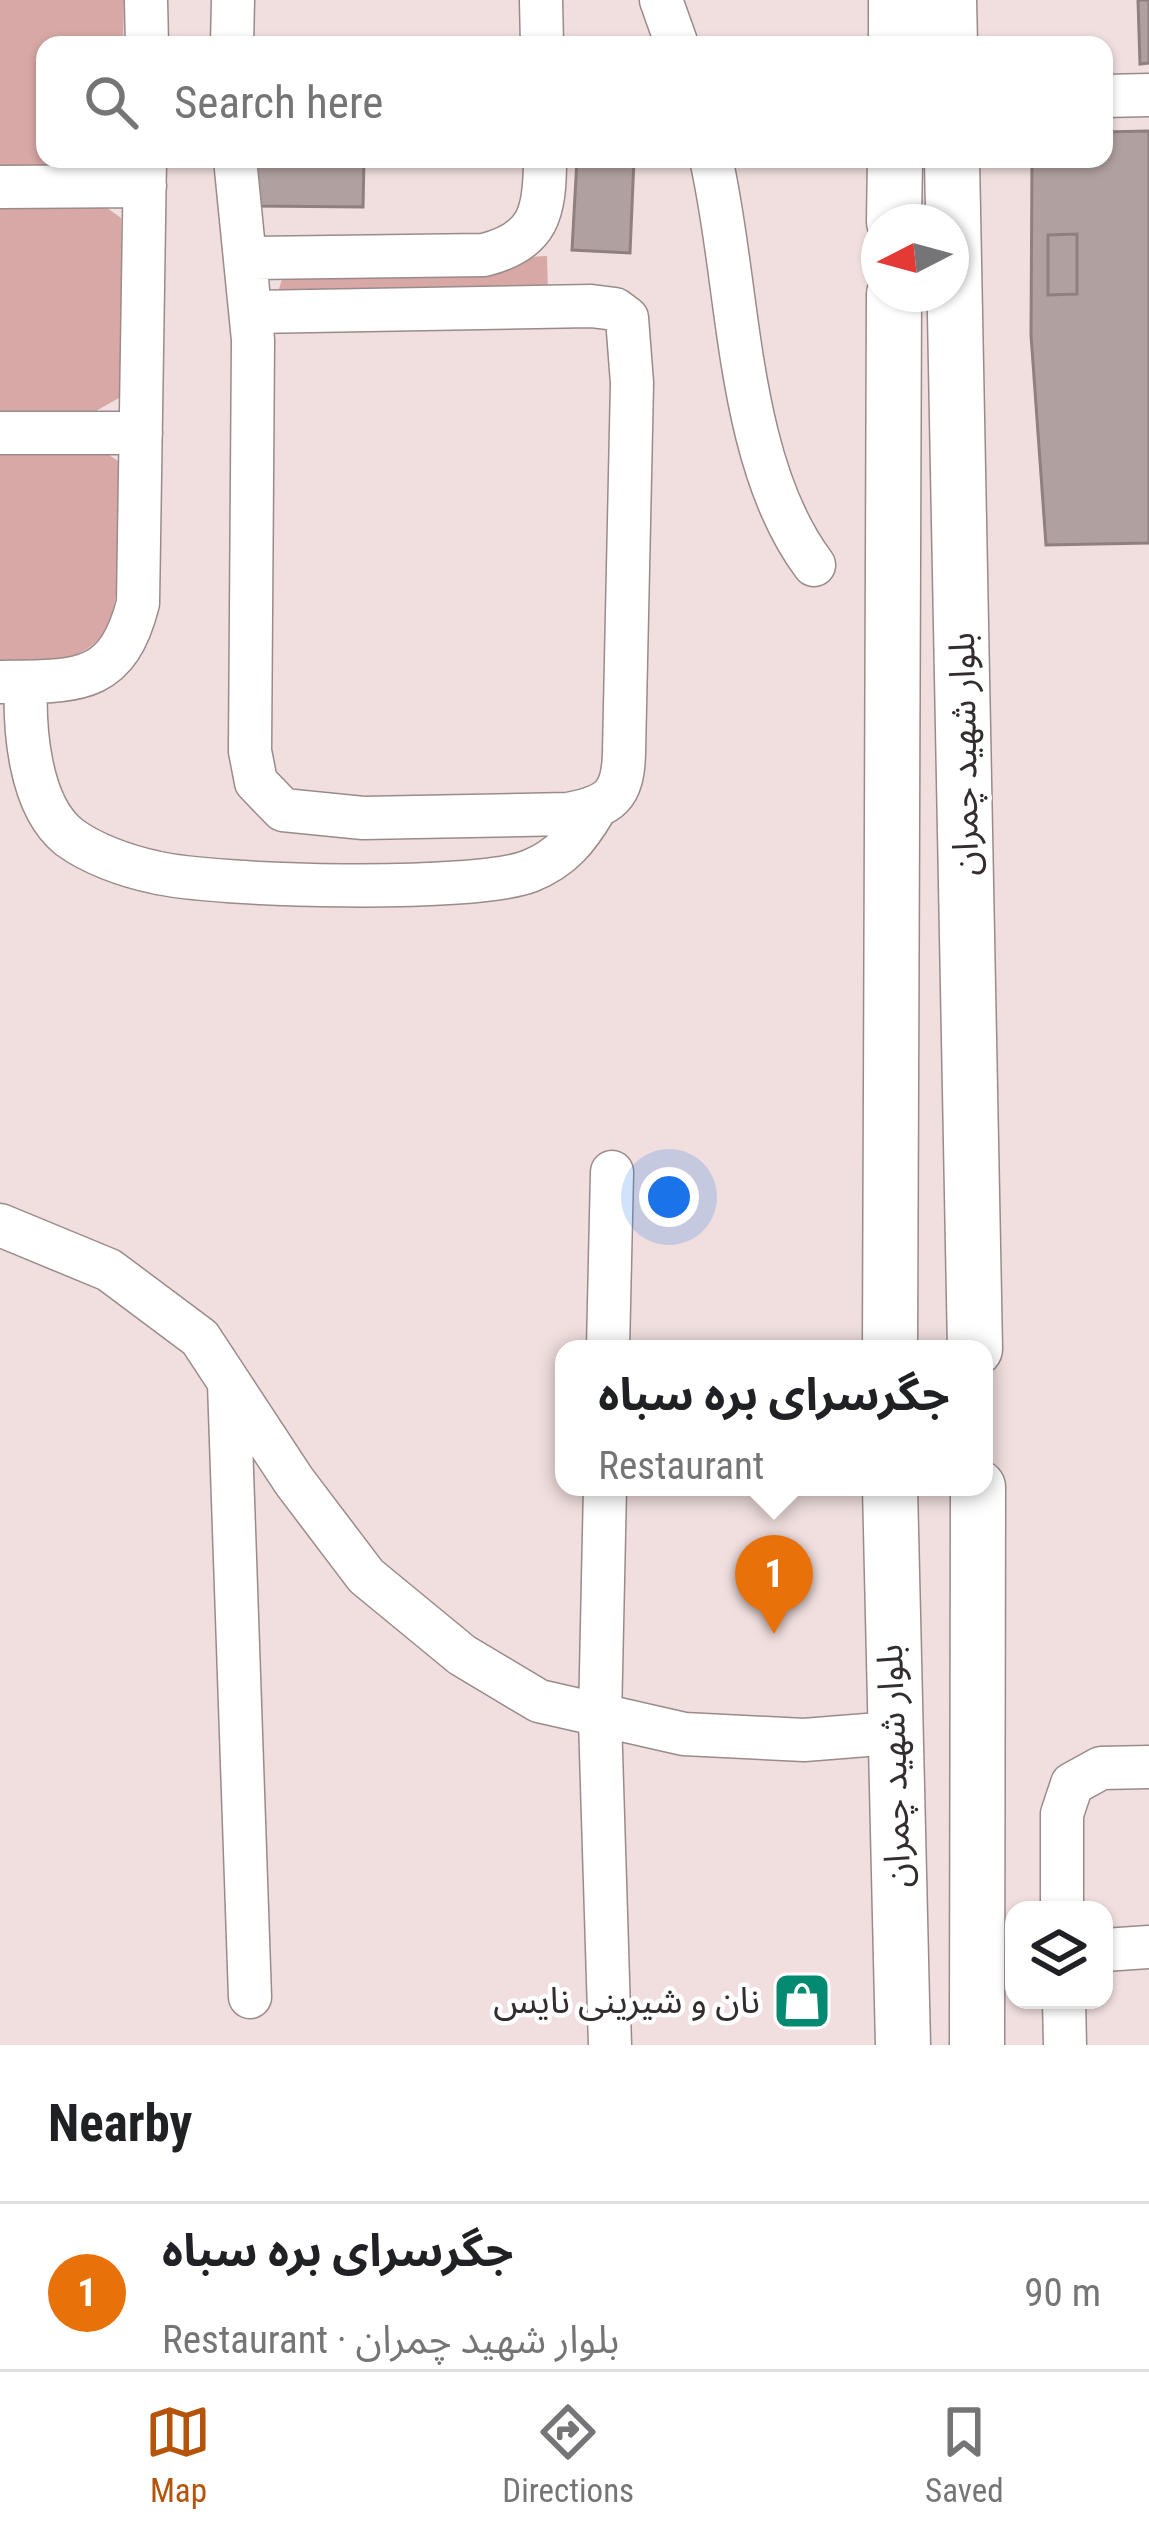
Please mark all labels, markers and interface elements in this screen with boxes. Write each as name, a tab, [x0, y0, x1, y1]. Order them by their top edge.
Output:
search box	[36, 36, 1113, 168]
icon: search	[78, 69, 144, 135]
text: Search here	[174, 76, 383, 129]
north arrow	[861, 204, 969, 312]
street label: بلوار شهید چمران	[941, 632, 989, 876]
your location	[639, 1167, 699, 1227]
popup	[555, 1340, 993, 1496]
text: جگرسرای بره سباه	[598, 1368, 950, 1421]
text: Restaurant	[598, 1443, 764, 1489]
pin: 1	[735, 1535, 813, 1634]
street label: بلوار شهید چمران	[869, 1644, 921, 1888]
map controls	[1005, 1901, 1113, 2009]
button: layers	[1005, 1901, 1113, 2009]
shop icon: نان و شیرینی نایس	[771, 1970, 833, 2032]
place label: نان و شیرینی نایس	[493, 1980, 760, 2022]
text: Nearby	[48, 2094, 192, 2153]
text: جگرسرای بره سباه	[162, 2224, 513, 2277]
text: 1	[77, 2270, 97, 2316]
text: 90 m	[1024, 2270, 1101, 2316]
text: Restaurant · بلوار شهید چمران	[162, 2317, 619, 2363]
tab: Map	[145, 2399, 211, 2510]
tab: Directions	[502, 2399, 634, 2510]
tab: Saved	[925, 2399, 1004, 2510]

